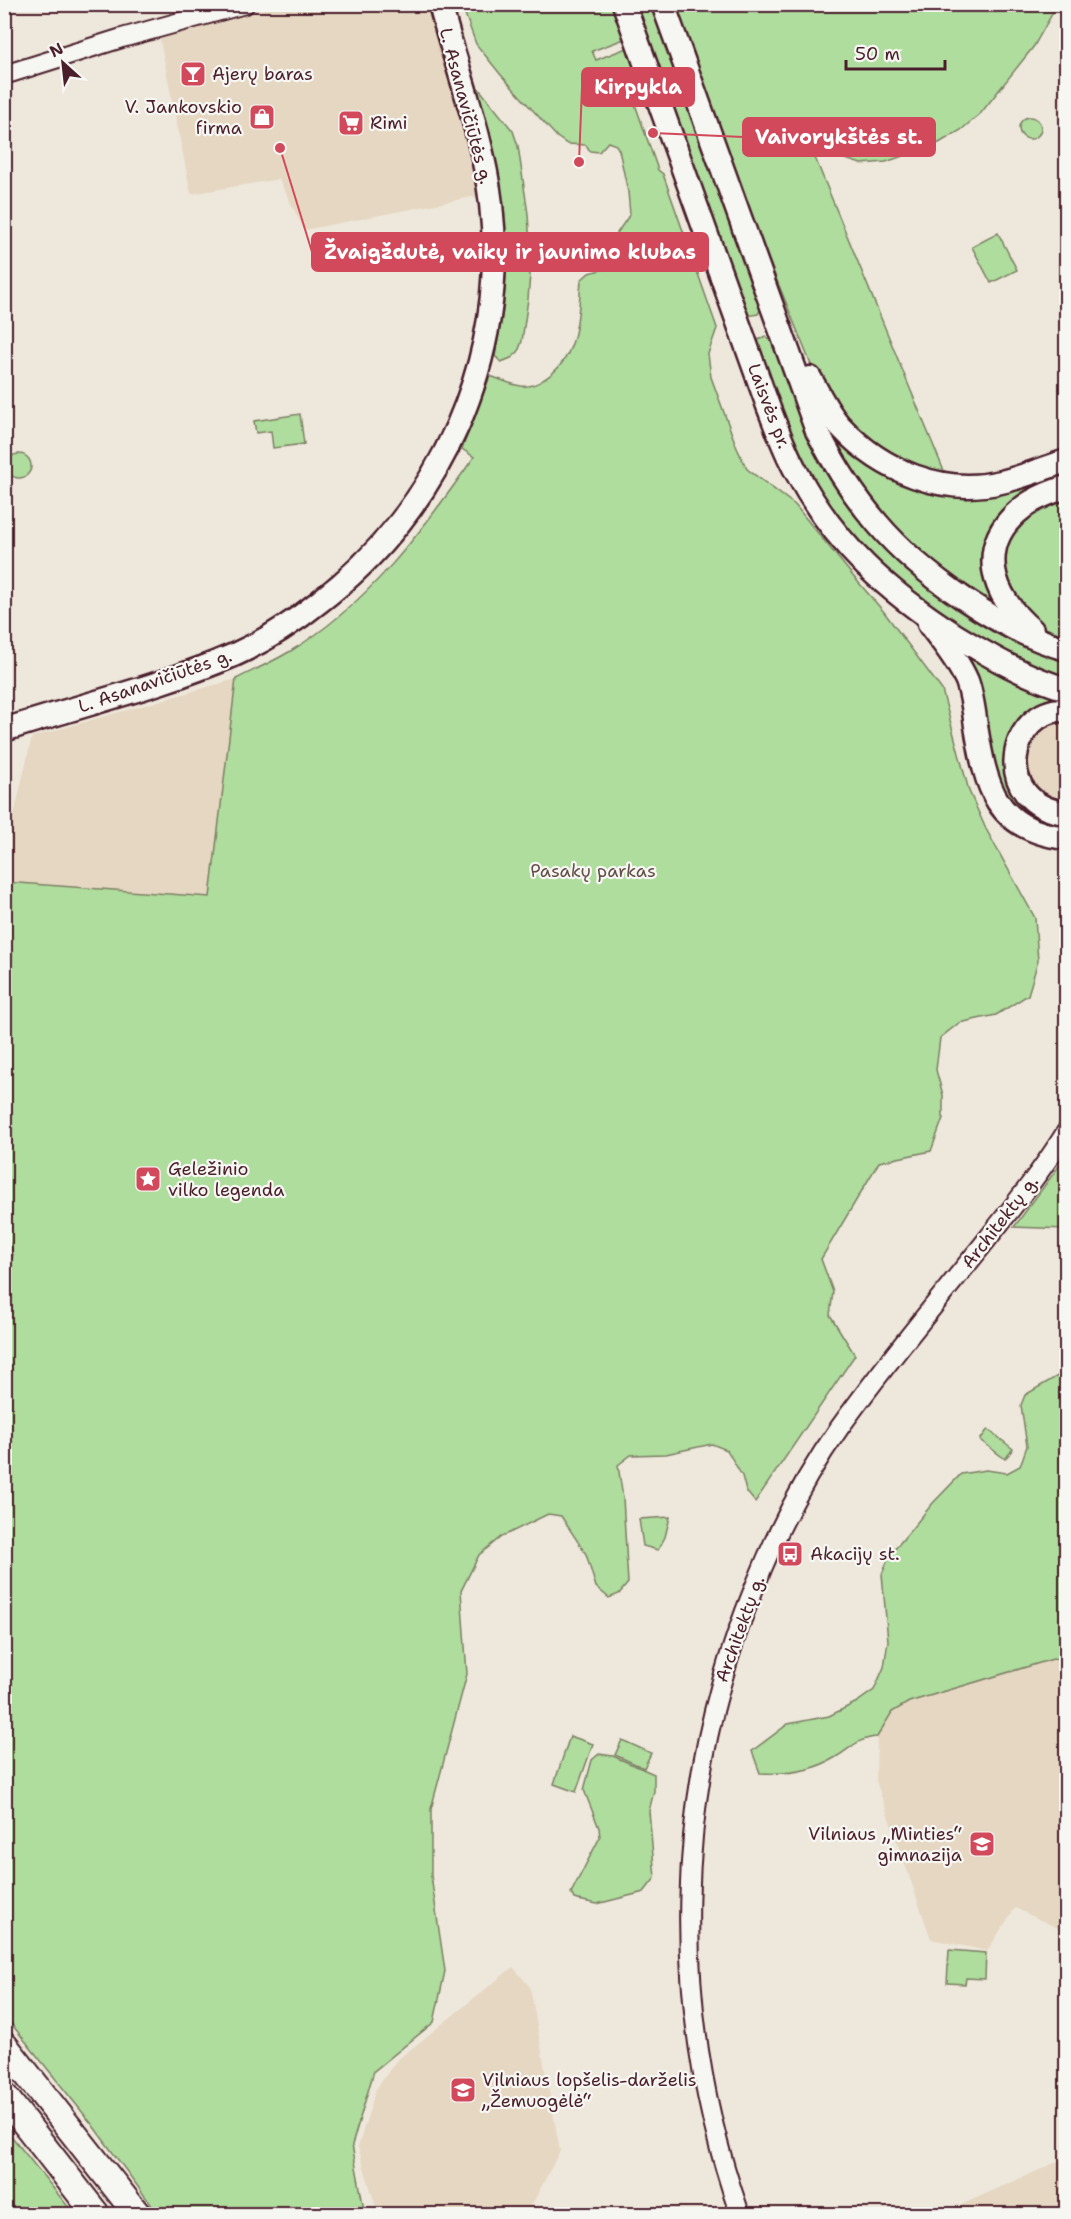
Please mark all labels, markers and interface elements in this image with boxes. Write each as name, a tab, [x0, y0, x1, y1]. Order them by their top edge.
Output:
street label: L. Asanavičiūtės g.	[434, 25, 498, 187]
north arrow	[33, 33, 93, 93]
scale bar	[846, 33, 945, 71]
text: N	[46, 38, 67, 62]
text: 50 m	[855, 42, 900, 66]
bar icon: Ajerų baras	[178, 59, 208, 89]
place label: Ajerų baras	[212, 62, 313, 86]
callout: Kirpykla	[582, 68, 694, 106]
text: Kirpykla	[594, 74, 682, 100]
place label: V. Jankovskio firma	[125, 95, 242, 140]
shop icon: V. Jankovskio firma	[247, 102, 277, 132]
supermarket icon: Rimi	[336, 108, 366, 138]
place label: Rimi	[370, 111, 408, 135]
callout: Vaivorykštės st.	[743, 118, 935, 156]
text: Vaivorykštės st.	[755, 124, 923, 150]
callout: Žvaigždutė, vaikų ir jaunimo klubas	[312, 233, 708, 271]
text: Žvaigždutė, vaikų ir jaunimo klubas	[324, 238, 696, 265]
street label: Laisvės pr.	[742, 360, 796, 452]
street label: L. Asanavičiūtės g.	[75, 643, 235, 719]
park label: Pasakų parkas	[530, 859, 656, 883]
place label: Geležinio vilko legenda	[168, 1157, 284, 1202]
place icon: Geležinio vilko legenda	[133, 1164, 163, 1194]
street label: Architektų g.	[956, 1171, 1044, 1273]
bus stop icon: Akacijų st.	[775, 1539, 805, 1569]
place label: Akacijų st.	[810, 1542, 900, 1566]
street label: Architektų g.	[710, 1572, 770, 1686]
place label: Vilniaus „Minties“ gimnazija	[808, 1822, 962, 1867]
school or university icon: Vilniaus „Minties“ gimnazija	[967, 1829, 997, 1859]
place label: Vilniaus lopšelis-darželis „Žemuogėlė“	[481, 2068, 697, 2113]
school or university icon: Vilniaus lopšelis-darželis „Žemuogėlė“	[448, 2075, 478, 2105]

